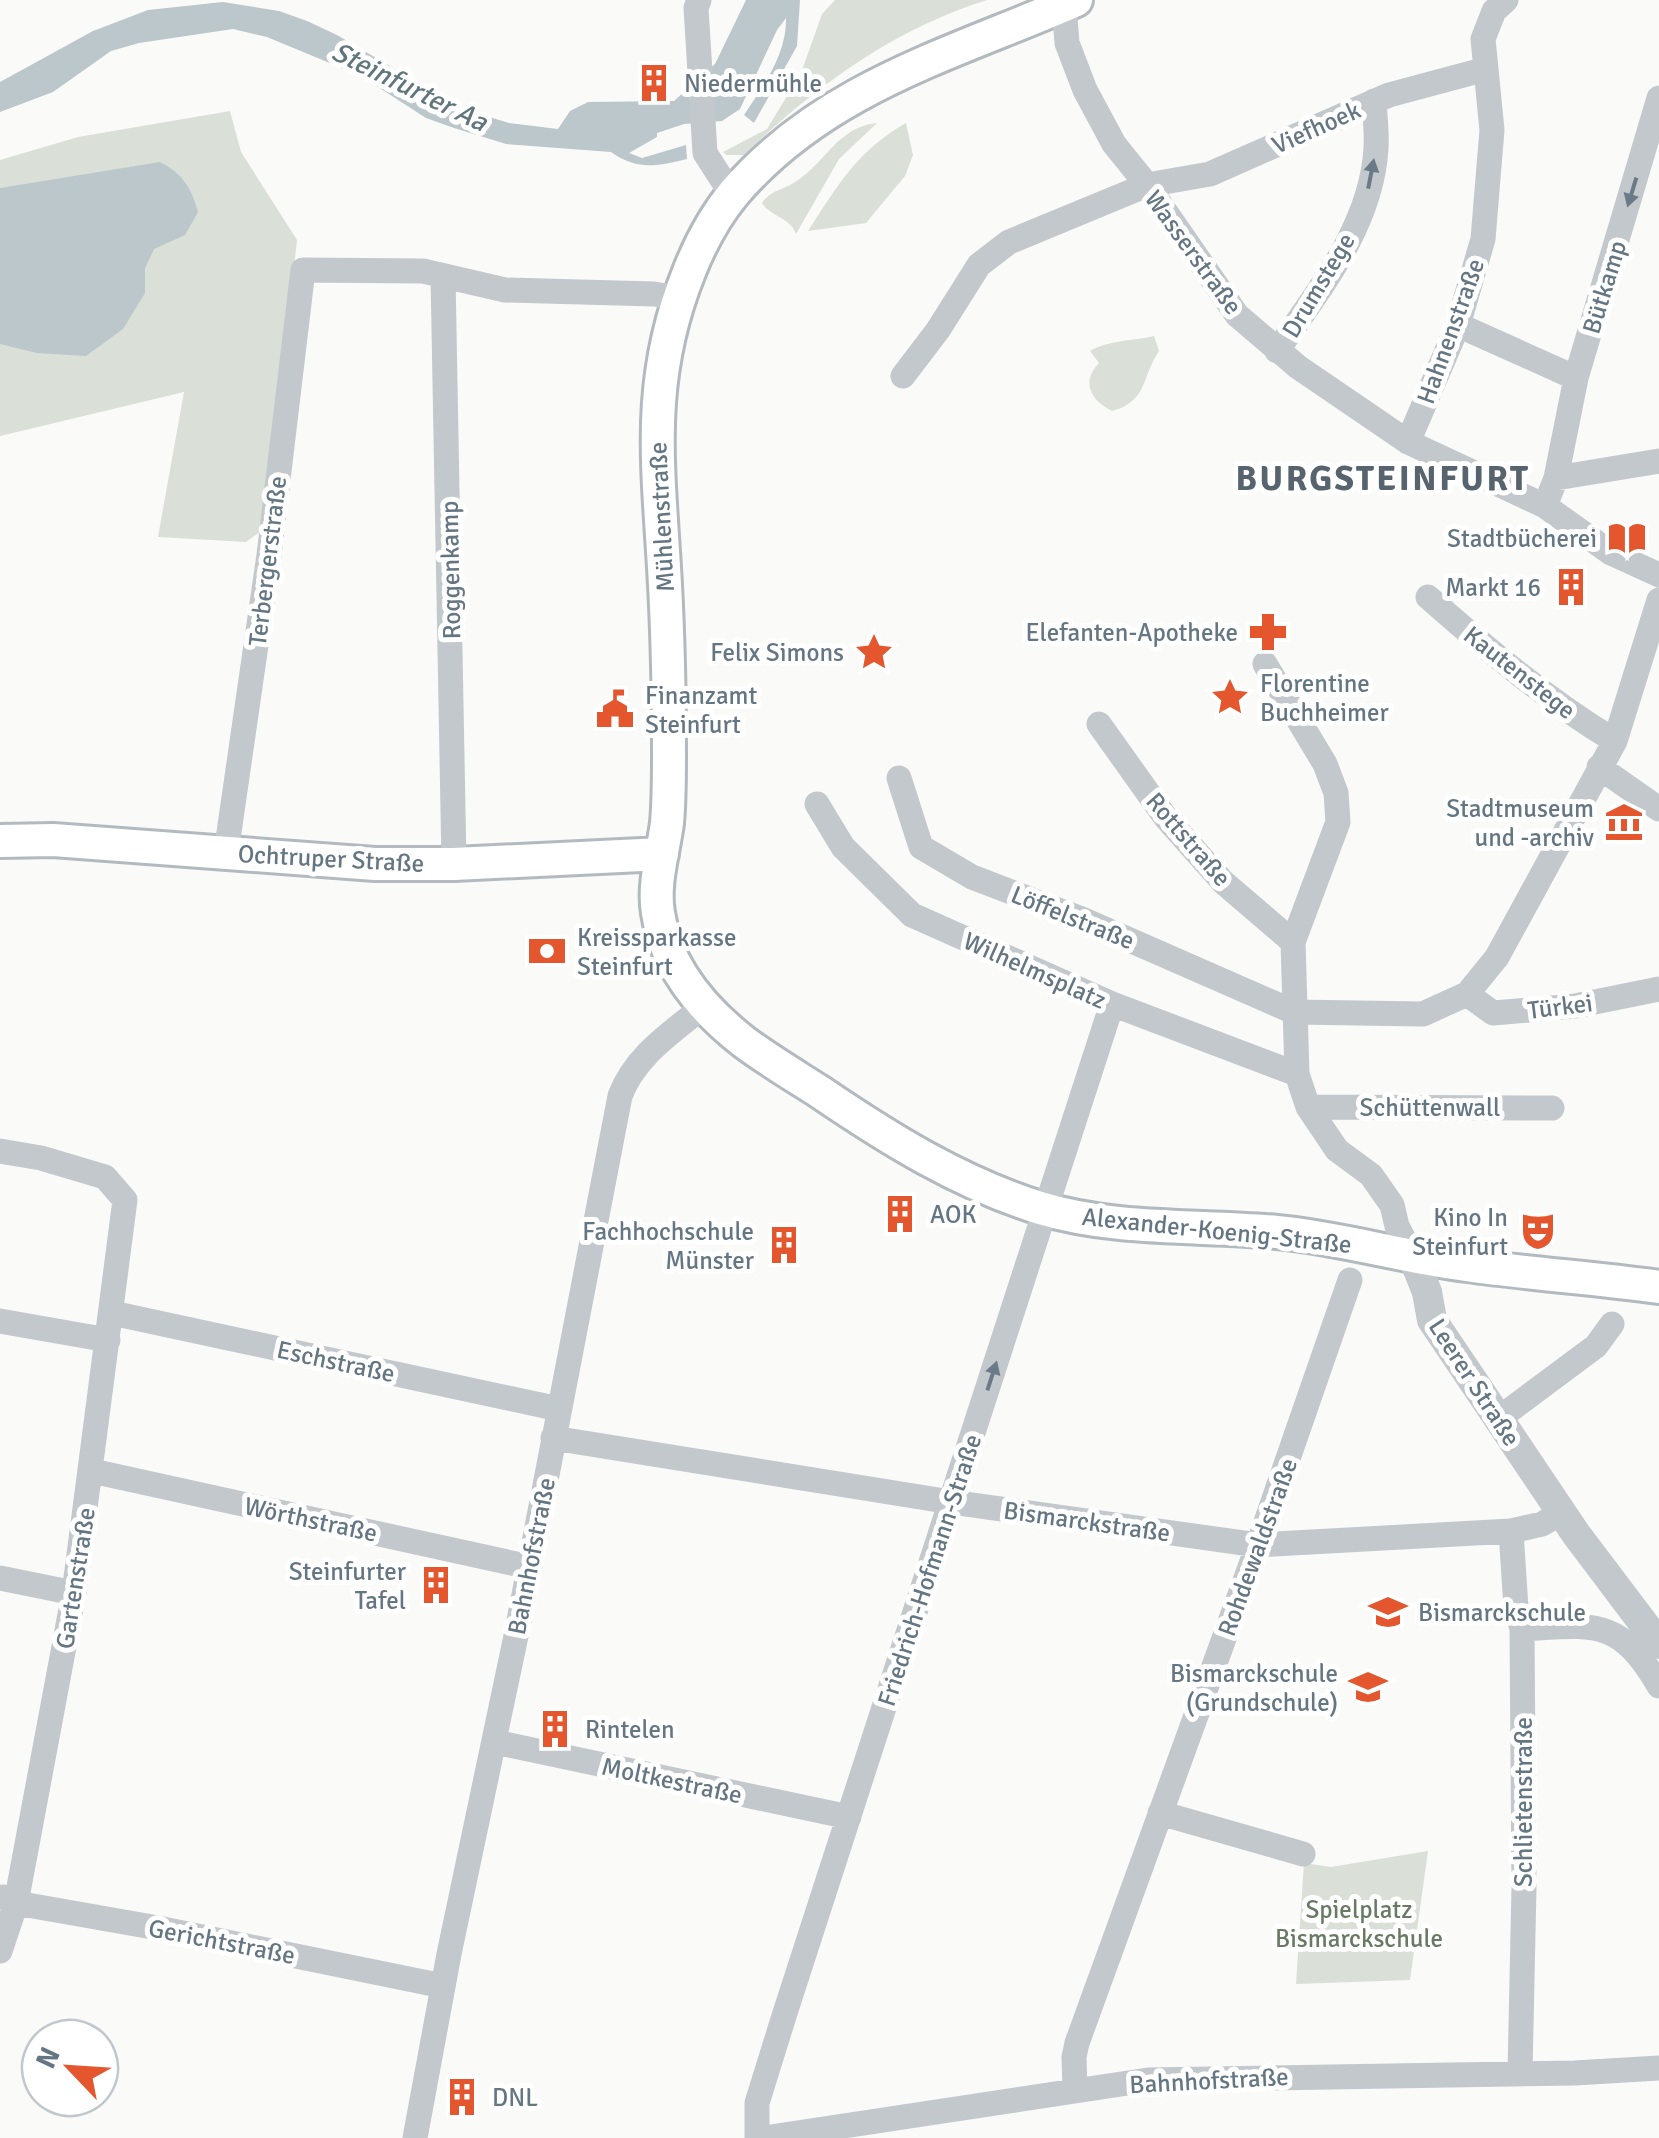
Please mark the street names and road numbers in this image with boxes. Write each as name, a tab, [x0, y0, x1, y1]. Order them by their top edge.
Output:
street label: Viefhoek	[1267, 94, 1366, 161]
street label: Wasserstraße	[1138, 184, 1249, 321]
street label: Drumstege	[1275, 227, 1362, 343]
street label: Bütkamp	[1576, 237, 1633, 338]
street label: Hahnenstraße	[1410, 254, 1491, 408]
street label: Mühlenstraße	[642, 441, 681, 593]
street label: Terbergerstraße	[242, 474, 293, 648]
street label: Roggenkamp	[434, 500, 467, 640]
street label: Kautenstege	[1458, 619, 1582, 726]
street label: Rottstraße	[1139, 786, 1238, 893]
street label: Ochtruper Straße	[237, 838, 425, 879]
street label: Löffelstraße	[1007, 879, 1139, 956]
street label: Wilhelmsplatz	[959, 925, 1111, 1016]
street label: Türkei	[1526, 987, 1594, 1026]
street label: Schüttenwall	[1360, 1092, 1500, 1123]
street label: Alexander-Koenig-Straße	[1081, 1201, 1353, 1260]
street label: Leerer Straße	[1422, 1313, 1527, 1452]
street label: Eschstraße	[274, 1334, 398, 1389]
street label: Friedrich-Hofmann-Straße	[871, 1430, 988, 1710]
street label: Rohdewaldstraße	[1211, 1454, 1304, 1640]
street label: Bahnhofstraße	[501, 1475, 562, 1637]
street label: Wörthstraße	[242, 1490, 380, 1549]
street label: Bismarckstraße	[1002, 1494, 1172, 1549]
street label: Gartenstraße	[49, 1505, 102, 1651]
street label: Schlietenstraße	[1508, 1717, 1539, 1887]
street label: Moltkestraße	[599, 1750, 745, 1811]
street label: Gerichtstraße	[146, 1912, 298, 1971]
street label: Bahnhofstraße	[1129, 2061, 1289, 2100]

